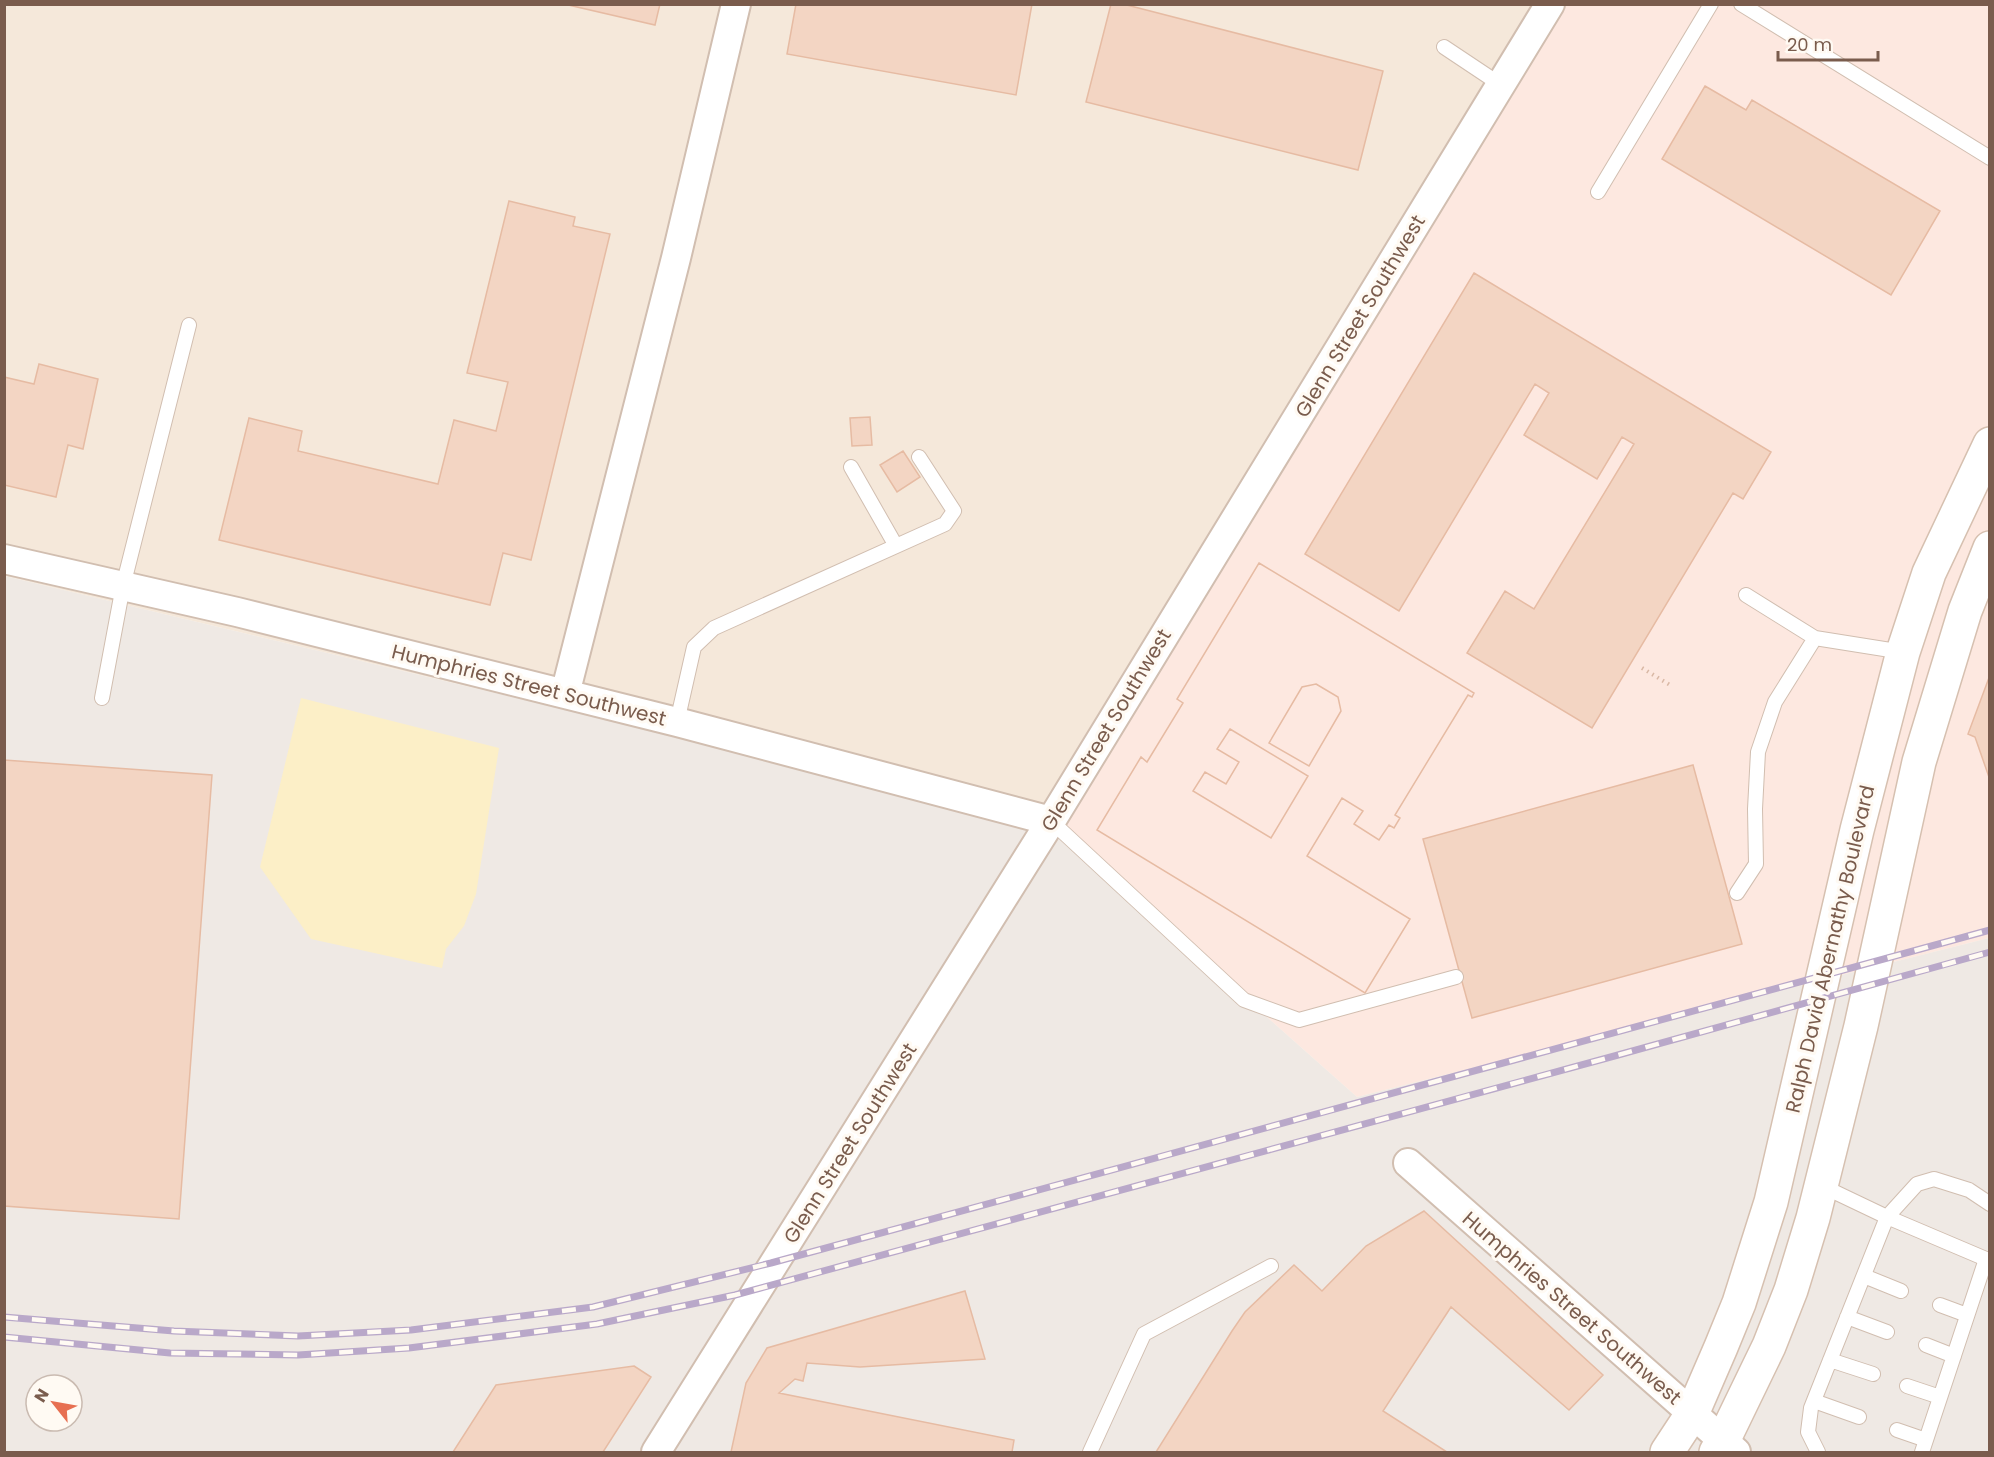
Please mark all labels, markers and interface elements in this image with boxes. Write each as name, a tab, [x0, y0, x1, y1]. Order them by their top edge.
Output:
scale bar	[1778, 24, 1878, 62]
text: 20 m	[1787, 32, 1832, 57]
street label: Glenn Street Southwest	[1288, 209, 1432, 423]
street label: Glenn Street Southwest	[1034, 623, 1178, 837]
street label: Humphries Street Southwest	[389, 637, 669, 733]
street label: Ralph David Abernathy Boulevard	[1779, 782, 1881, 1116]
street label: Glenn Street Southwest	[777, 1037, 923, 1249]
street label: Humphries Street Southwest	[1456, 1205, 1688, 1411]
north arrow	[24, 1373, 84, 1433]
text: N	[29, 1384, 55, 1407]

